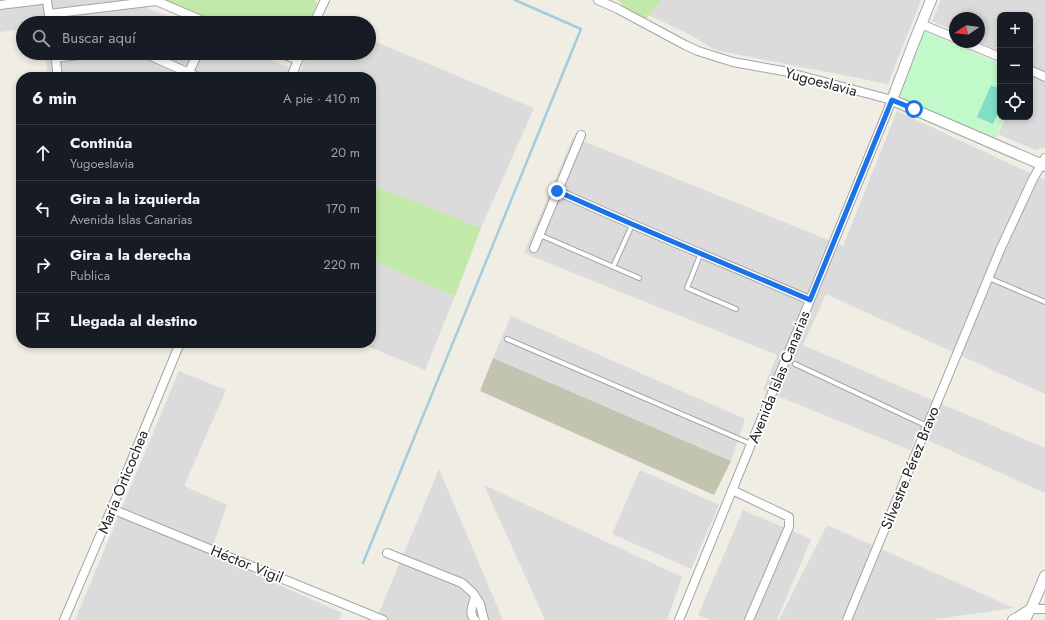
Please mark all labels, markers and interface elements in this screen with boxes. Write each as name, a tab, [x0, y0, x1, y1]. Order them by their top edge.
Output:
north arrow	[949, 12, 985, 48]
map controls	[997, 12, 1033, 120]
button: +	[997, 12, 1033, 48]
search box	[16, 16, 376, 60]
icon: search	[30, 27, 52, 49]
text: Buscar aquí	[62, 27, 136, 49]
button: −	[997, 48, 1033, 84]
street label: Yugoeslavia	[782, 62, 860, 102]
button: locate	[997, 84, 1033, 120]
text: 6 min	[32, 86, 77, 110]
text: A pie · 410 m	[283, 89, 360, 108]
route start	[905, 100, 923, 118]
text: Continúa	[70, 132, 132, 154]
icon: ahead	[32, 142, 54, 164]
text: 20 m	[331, 143, 360, 162]
text: Yugoeslavia	[70, 154, 134, 173]
route end	[548, 182, 566, 200]
text: Gira a la izquierda	[70, 188, 200, 210]
icon: left	[32, 198, 54, 220]
text: 170 m	[325, 199, 360, 218]
text: Avenida Islas Canarias	[70, 210, 192, 229]
text: Gira a la derecha	[70, 244, 191, 266]
icon: right	[32, 254, 54, 276]
text: 220 m	[323, 255, 360, 274]
text: Publica	[70, 266, 110, 285]
street label: Avenida Islas Canarias	[742, 307, 816, 447]
icon: arrive	[32, 310, 54, 332]
text: Llegada al destino	[70, 310, 197, 332]
street label: Silvestre Pérez Bravo	[875, 403, 945, 533]
street label: María Orticochea	[92, 427, 154, 537]
street label: Héctor Vigil	[207, 539, 287, 589]

